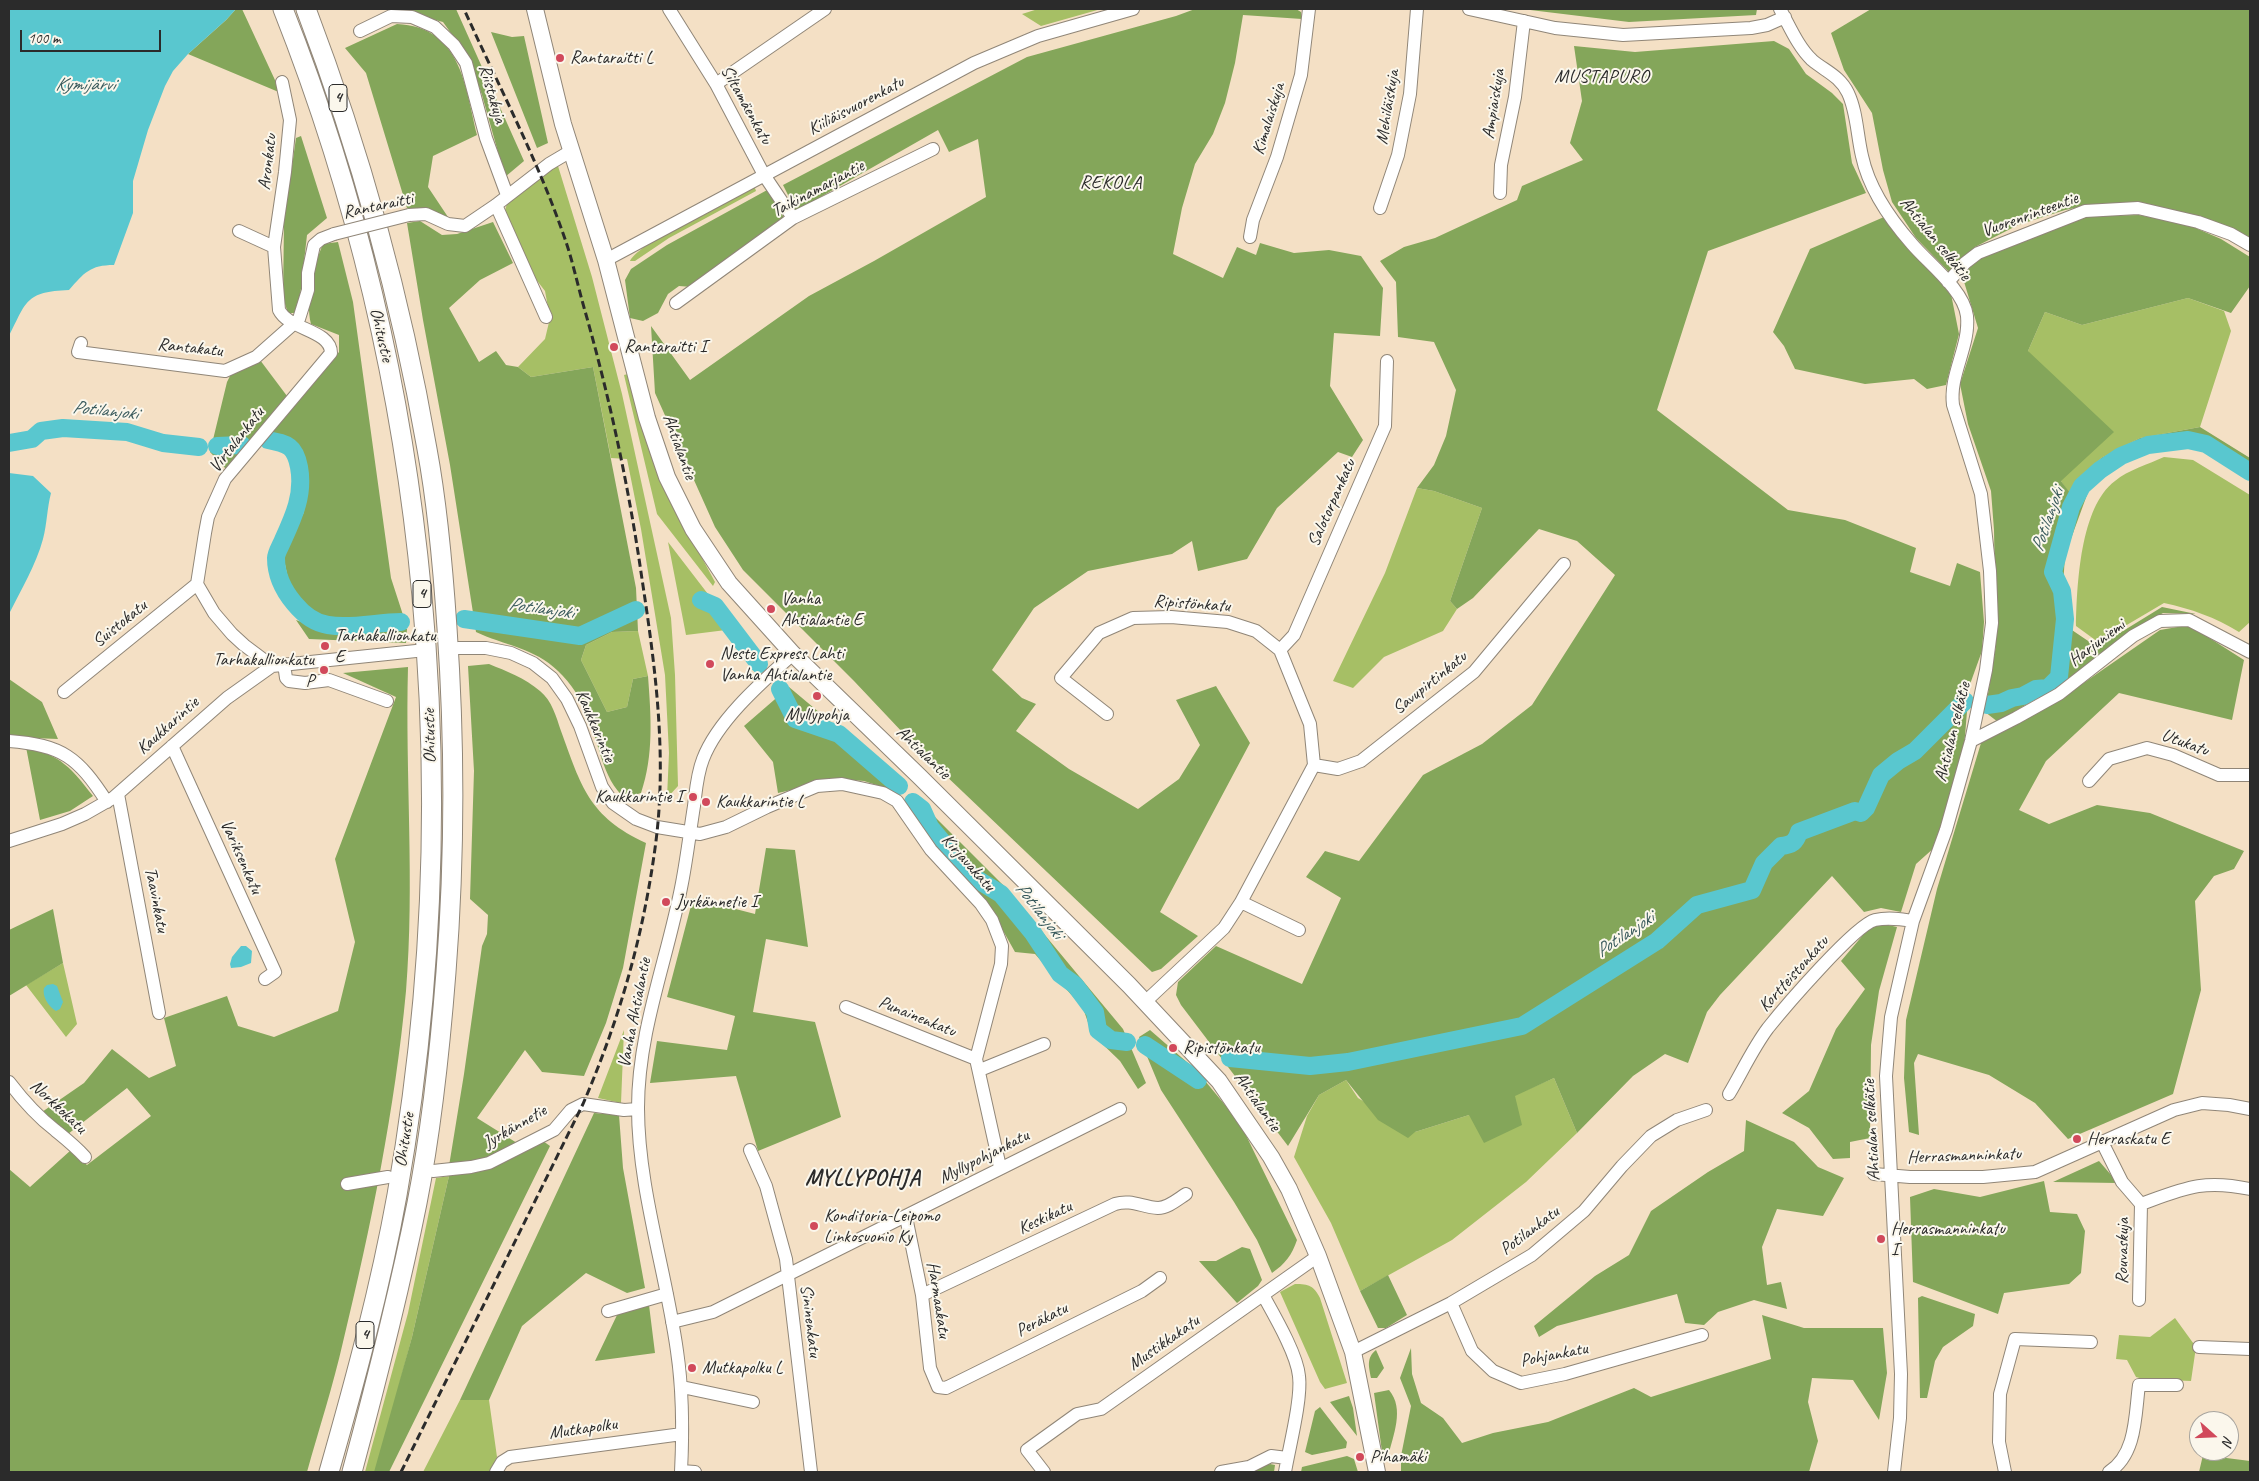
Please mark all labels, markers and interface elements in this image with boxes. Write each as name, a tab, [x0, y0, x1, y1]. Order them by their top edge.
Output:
scale bar	[22, 20, 164, 52]
text: 100 m	[28, 29, 60, 48]
place label: Rantaraitti L	[570, 47, 653, 69]
marker: Rantaraitti L	[554, 52, 566, 64]
street label: Riistakuja	[473, 62, 511, 126]
street label: Siltamäenkatu	[715, 62, 777, 148]
district label: MUSTAPURO	[1553, 66, 1651, 88]
street label: Mehiläiskuja	[1371, 68, 1405, 146]
street label: Ampiaiskuja	[1478, 68, 1510, 140]
street label: Kiiliäisvuorenkatu	[804, 72, 908, 140]
water label: Kymijärvi	[55, 74, 115, 96]
street label: Kimalaiskuja	[1248, 80, 1290, 158]
road number: 4	[329, 85, 347, 112]
street label: Aronkatu	[254, 133, 282, 191]
street label: Taikinamarjantie	[768, 156, 868, 222]
district label: REKOLA	[1079, 172, 1143, 194]
street label: Rantaraitti	[341, 188, 415, 224]
street label: Vuorenrinteentie	[1979, 188, 2081, 242]
street label: Ahtialan selkätie	[1895, 193, 1975, 285]
street label: Ohitustie	[364, 306, 398, 364]
street label: Rantakatu	[156, 334, 224, 362]
place label: Rantaraitti I	[624, 336, 707, 358]
marker: Rantaraitti I	[608, 341, 620, 353]
water label: Potilanjoki	[71, 396, 139, 426]
street label: Virtalankatu	[205, 403, 269, 477]
street label: Ahtialantie	[657, 412, 701, 482]
street label: Salotorpankatu	[1303, 456, 1361, 550]
water label: Potilanjoki	[2027, 485, 2069, 555]
road number: 4	[413, 580, 431, 608]
place label: Vanha Ahtialantie E	[781, 588, 863, 630]
street label: Ripistönkatu	[1153, 591, 1231, 617]
water label: Potilanjoki	[507, 593, 575, 625]
street label: Suistokatu	[88, 595, 152, 653]
marker: Vanha Ahtialantie E	[765, 603, 777, 615]
street label: Harjuniemi	[2064, 615, 2130, 671]
place label: Tarhakallionkatu E	[335, 625, 436, 668]
marker: Tarhakallionkatu E	[319, 640, 331, 652]
place label: Neste Express Lahti Vanha Ahtialantie	[720, 643, 844, 686]
street label: Savupirtinkatu	[1389, 647, 1471, 719]
place label: Tarhakallionkatu P	[213, 649, 314, 692]
marker: Neste Express Lahti Vanha Ahtialantie	[704, 658, 716, 670]
marker: Tarhakallionkatu P	[318, 664, 330, 676]
street label: Ahtialan selkätie	[1930, 680, 1976, 784]
street label: Kaukkarintie	[570, 687, 620, 765]
marker: Myllypohja	[811, 690, 823, 702]
street label: Kaukkarintie	[132, 692, 204, 760]
place label: Myllypohja	[785, 704, 849, 726]
street label: Ohitustie	[419, 708, 441, 764]
street label: Ahtialantie	[891, 722, 955, 784]
street label: Utukatu	[2158, 725, 2212, 761]
place label: Kaukkarintie I	[595, 786, 683, 808]
marker: Kaukkarintie I	[687, 791, 699, 803]
place label: Kaukkarintie L	[716, 791, 804, 813]
marker: Kaukkarintie L	[700, 796, 712, 808]
street label: Variksenkatu	[215, 816, 267, 898]
street label: Kirjavakatu	[936, 830, 1000, 896]
street label: Taavinkatu	[139, 865, 173, 935]
water label: Potilanjoki	[1010, 878, 1068, 944]
place label: Jyrkännetie I	[676, 891, 757, 913]
marker: Jyrkännetie I	[660, 896, 672, 908]
water label: Potilanjoki	[1592, 907, 1658, 963]
street label: Kortteistonkatu	[1754, 931, 1834, 1017]
street label: Vanha Ahtialantie	[614, 956, 656, 1070]
street label: Punainenkatu	[875, 992, 959, 1042]
place label: Ripistönkatu	[1183, 1037, 1260, 1059]
marker: Ripistönkatu	[1167, 1042, 1179, 1054]
street label: Ahtialantie	[1229, 1068, 1285, 1136]
street label: Norkkokatu	[25, 1075, 91, 1139]
street label: Ahtialan selkätie	[1859, 1079, 1885, 1181]
street label: Jyrkännetie	[479, 1100, 551, 1154]
street label: Ohitustie	[390, 1111, 420, 1169]
street label: Myllypohjankatu	[935, 1125, 1033, 1189]
place label: Herraskatu E	[2087, 1128, 2170, 1150]
marker: Herraskatu E	[2071, 1133, 2083, 1145]
street label: Herrasmanninkatu	[1907, 1143, 2021, 1169]
district label: MYLLYPOHJA	[804, 1166, 922, 1192]
street label: Keskikatu	[1015, 1196, 1075, 1240]
street label: Potilankatu	[1496, 1202, 1564, 1260]
place label: Konditoria-Leipomo Linkosuonio Ky	[824, 1205, 940, 1248]
place label: Herrasmanninkatu I	[1891, 1218, 2005, 1260]
street label: Rouvaskuja	[2112, 1218, 2134, 1284]
marker: Konditoria-Leipomo Linkosuonio Ky	[808, 1220, 820, 1232]
marker: Herrasmanninkatu I	[1875, 1233, 1887, 1245]
street label: Harmaakatu	[921, 1260, 955, 1340]
street label: Sininenkatu	[795, 1283, 825, 1359]
street label: Peräkatu	[1012, 1298, 1072, 1342]
street label: Mustikkakatu	[1124, 1311, 1204, 1375]
road number: 4	[356, 1322, 374, 1348]
street label: Pohjankatu	[1519, 1338, 1589, 1372]
place label: Mutkapolku L	[702, 1357, 783, 1379]
marker: Mutkapolku L	[686, 1362, 698, 1374]
north arrow	[2189, 1411, 2239, 1461]
street label: Mutkapolku	[548, 1414, 618, 1444]
text: N	[2218, 1434, 2237, 1448]
place label: Pihamäki	[1370, 1446, 1426, 1468]
marker: Pihamäki	[1354, 1451, 1366, 1463]

